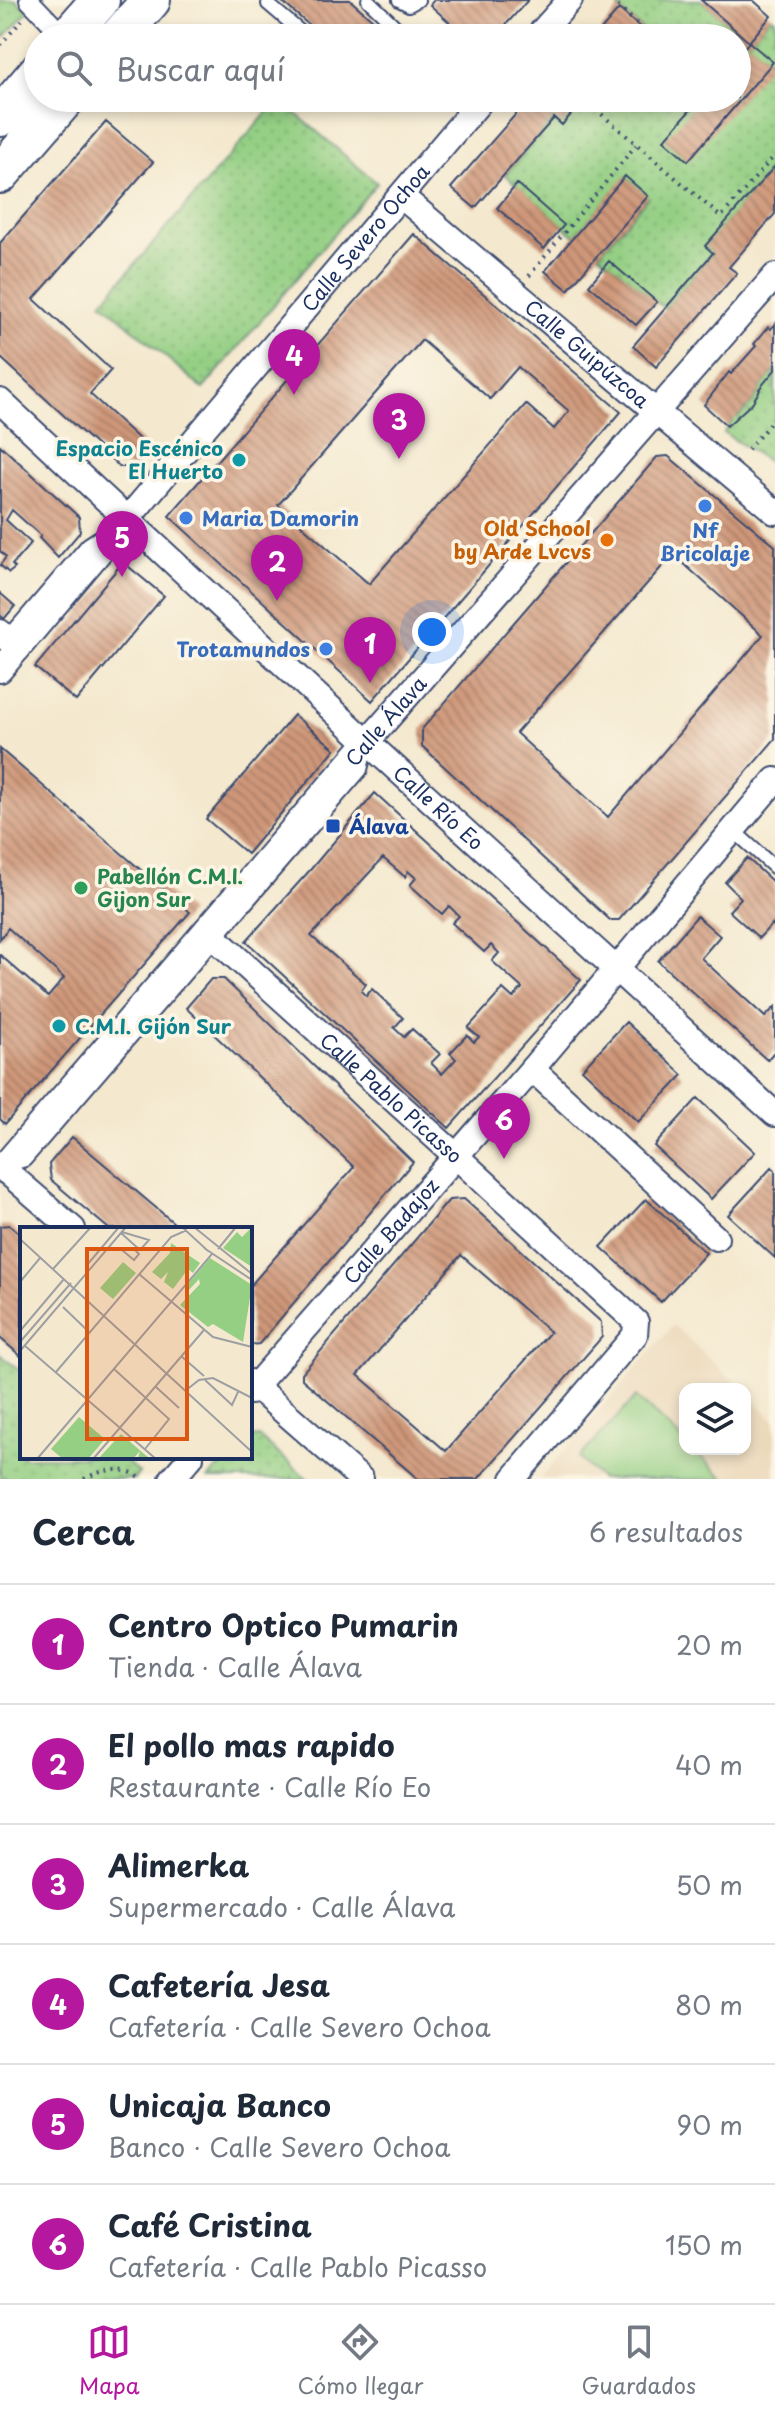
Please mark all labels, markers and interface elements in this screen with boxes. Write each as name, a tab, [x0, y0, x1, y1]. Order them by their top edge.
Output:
search box	[24, 24, 751, 112]
icon: search	[52, 46, 96, 90]
text: Buscar aquí	[116, 46, 285, 91]
street label: Calle Severo Ochoa	[294, 157, 437, 318]
street label: Calle Guipúzcoa	[519, 292, 657, 415]
pin: 4	[268, 329, 320, 395]
pin: 3	[373, 393, 425, 459]
place label: Espacio Escénico El Huerto	[55, 433, 223, 486]
marker: Espacio Escénico El Huerto	[230, 451, 248, 469]
marker: Nf Bricolaje	[696, 497, 714, 515]
place label: Maria Damorin	[202, 503, 359, 533]
marker: Maria Damorin	[177, 509, 195, 527]
pin: 5	[96, 511, 148, 577]
place label: Old School by Arde Lvcvs	[454, 513, 591, 566]
place label: Nf Bricolaje	[660, 515, 750, 568]
marker: Old School by Arde Lvcvs	[598, 531, 616, 549]
pin: 2	[251, 535, 303, 601]
your location	[412, 612, 452, 652]
pin: 1	[344, 617, 396, 683]
place label: Trotamundos	[176, 634, 310, 664]
marker: Trotamundos	[317, 640, 335, 658]
street label: Calle Álava	[338, 669, 434, 773]
street label: Calle Río Eo	[387, 758, 491, 857]
place label: Álava	[349, 811, 409, 841]
marker: Álava	[324, 817, 342, 835]
place label: Pabellón C.M.I. Gijon Sur	[97, 861, 243, 914]
marker: Pabellón C.M.I. Gijon Sur	[72, 879, 90, 897]
place label: C.M.I. Gijón Sur	[75, 1011, 232, 1041]
marker: C.M.I. Gijón Sur	[50, 1017, 68, 1035]
street label: Calle Pablo Picasso	[314, 1025, 469, 1170]
pin: 6	[478, 1093, 530, 1159]
street label: Calle Badajoz	[336, 1171, 445, 1290]
inset map	[20, 1227, 252, 1459]
map controls	[679, 1383, 751, 1455]
button: layers	[679, 1383, 751, 1455]
text: Cerca	[32, 1505, 135, 1557]
text: 6 resultados	[589, 1512, 743, 1551]
text: Centro Optico Pumarin	[108, 1602, 459, 1647]
text: 1	[52, 1625, 64, 1664]
text: 20 m	[676, 1625, 743, 1664]
text: Tienda · Calle Álava	[108, 1647, 362, 1686]
text: El pollo mas rapido	[108, 1722, 395, 1767]
text: 2	[49, 1745, 67, 1784]
text: 40 m	[675, 1745, 743, 1784]
text: Restaurante · Calle Río Eo	[108, 1767, 431, 1806]
text: Alimerka	[108, 1842, 249, 1887]
text: 3	[49, 1865, 67, 1904]
text: 50 m	[676, 1865, 743, 1904]
text: Supermercado · Calle Álava	[108, 1887, 455, 1926]
text: Cafetería Jesa	[108, 1962, 330, 2007]
text: 4	[49, 1985, 67, 2024]
text: 80 m	[675, 1985, 743, 2024]
text: Cafetería · Calle Severo Ochoa	[108, 2007, 491, 2046]
text: Unicaja Banco	[108, 2082, 331, 2127]
text: 5	[50, 2105, 66, 2144]
text: 90 m	[676, 2105, 743, 2144]
text: Banco · Calle Severo Ochoa	[108, 2127, 450, 2166]
text: Café Cristina	[108, 2202, 312, 2247]
text: 6	[49, 2225, 67, 2264]
text: 150 m	[665, 2225, 743, 2264]
text: Cafetería · Calle Pablo Picasso	[108, 2247, 487, 2286]
tab: Mapa	[79, 2320, 140, 2401]
tab: Cómo llegar	[298, 2320, 423, 2401]
tab: Guardados	[581, 2320, 696, 2401]

